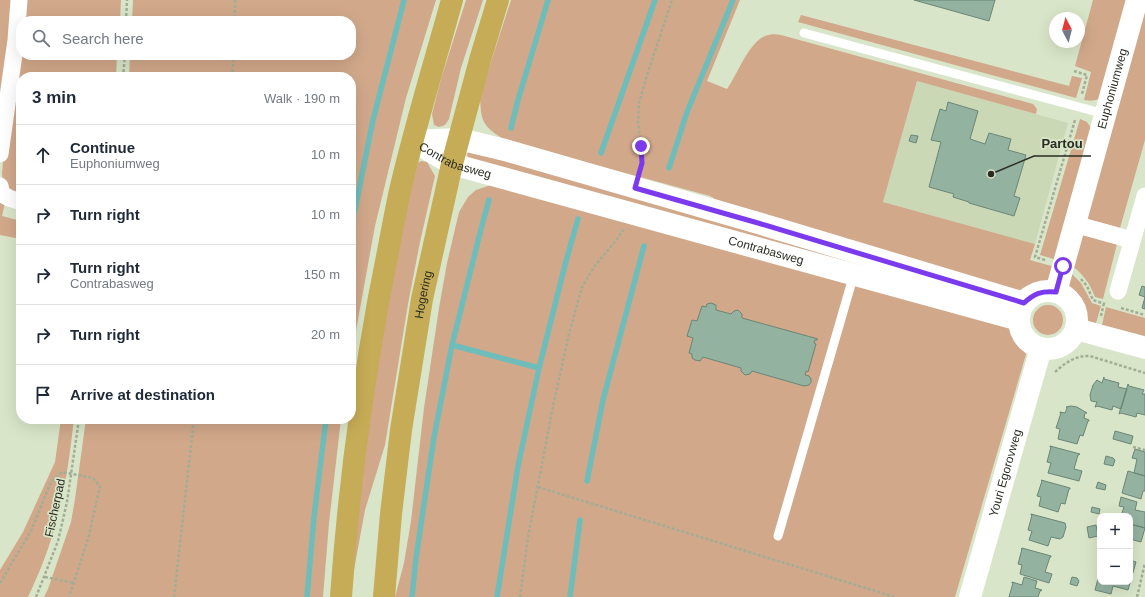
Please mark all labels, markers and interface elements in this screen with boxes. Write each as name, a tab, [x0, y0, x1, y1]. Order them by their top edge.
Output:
north arrow	[1049, 12, 1085, 48]
search box	[16, 16, 356, 60]
icon: search	[30, 27, 52, 49]
text: Search here	[62, 30, 144, 47]
street label: Euphoniumweg	[1095, 47, 1130, 130]
text: 3 min	[32, 88, 76, 107]
text: Walk · 190 m	[264, 91, 340, 106]
callout: Partou	[1034, 131, 1091, 156]
text: Partou	[1041, 136, 1083, 151]
route end	[632, 137, 650, 155]
text: Continue	[70, 139, 135, 156]
street label: Contrabasweg	[417, 139, 493, 181]
icon: ahead	[32, 144, 54, 166]
text: 10 m	[311, 147, 340, 162]
text: Euphoniumweg	[70, 156, 160, 171]
icon: right	[32, 204, 54, 226]
text: Turn right	[70, 206, 140, 223]
text: 10 m	[311, 207, 340, 222]
street label: Contrabasweg	[727, 233, 805, 267]
route start	[1054, 257, 1072, 275]
text: Turn right	[70, 259, 140, 276]
icon: right	[32, 264, 54, 286]
text: 150 m	[304, 267, 340, 282]
street label: Hogering	[412, 269, 435, 320]
text: Contrabasweg	[70, 276, 154, 291]
icon: right	[32, 324, 54, 346]
text: Turn right	[70, 326, 140, 343]
text: 20 m	[311, 327, 340, 342]
icon: arrive	[32, 384, 54, 406]
text: Arrive at destination	[70, 386, 215, 403]
street label: Youri Egorovweg	[986, 428, 1025, 518]
street label: Fischerpad	[42, 478, 68, 538]
map controls	[1097, 513, 1133, 585]
button: +	[1097, 513, 1133, 549]
button: −	[1097, 549, 1133, 585]

